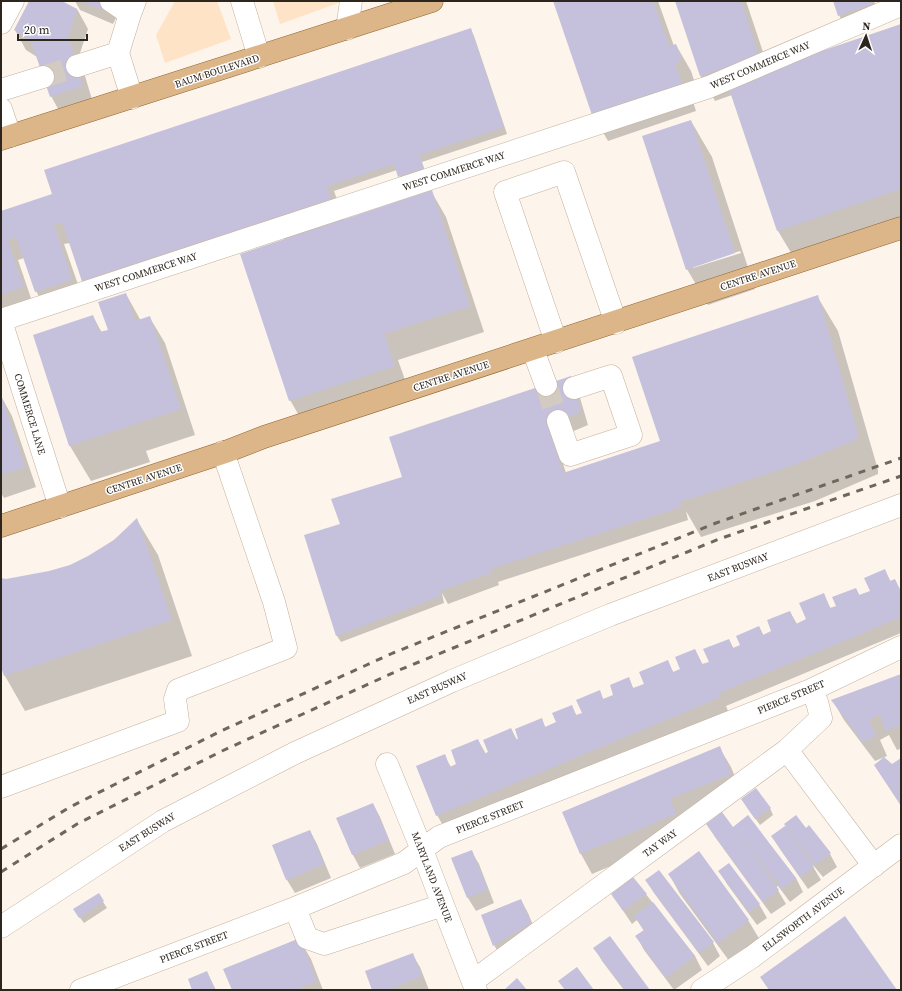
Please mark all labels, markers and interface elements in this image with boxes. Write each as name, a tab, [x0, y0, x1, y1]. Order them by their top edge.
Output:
scale bar	[18, 16, 87, 42]
north arrow	[846, 16, 886, 56]
text: N	[862, 19, 871, 34]
text: 20 m	[24, 22, 50, 38]
street label: WEST COMMERCE WAY	[708, 38, 813, 92]
street label: BAUM BOULEVARD	[173, 51, 261, 91]
street label: WEST COMMERCE WAY	[401, 148, 508, 194]
street label: WEST COMMERCE WAY	[93, 249, 200, 295]
street label: CENTRE AVENUE	[718, 257, 798, 293]
street label: CENTRE AVENUE	[411, 358, 491, 394]
street label: COMMERCE LANE	[12, 372, 48, 456]
street label: CENTRE AVENUE	[104, 461, 184, 497]
street label: EAST BUSWAY	[706, 549, 771, 585]
street label: EAST BUSWAY	[405, 669, 470, 707]
street label: PIERCE STREET	[755, 677, 827, 717]
street label: PIERCE STREET	[454, 797, 526, 837]
street label: EAST BUSWAY	[116, 809, 178, 855]
street label: TAY WAY	[640, 826, 680, 860]
street label: MARYLAND AVENUE	[409, 830, 455, 924]
street label: ELLSWORTH AVENUE	[759, 884, 847, 954]
street label: PIERCE STREET	[158, 928, 230, 966]

